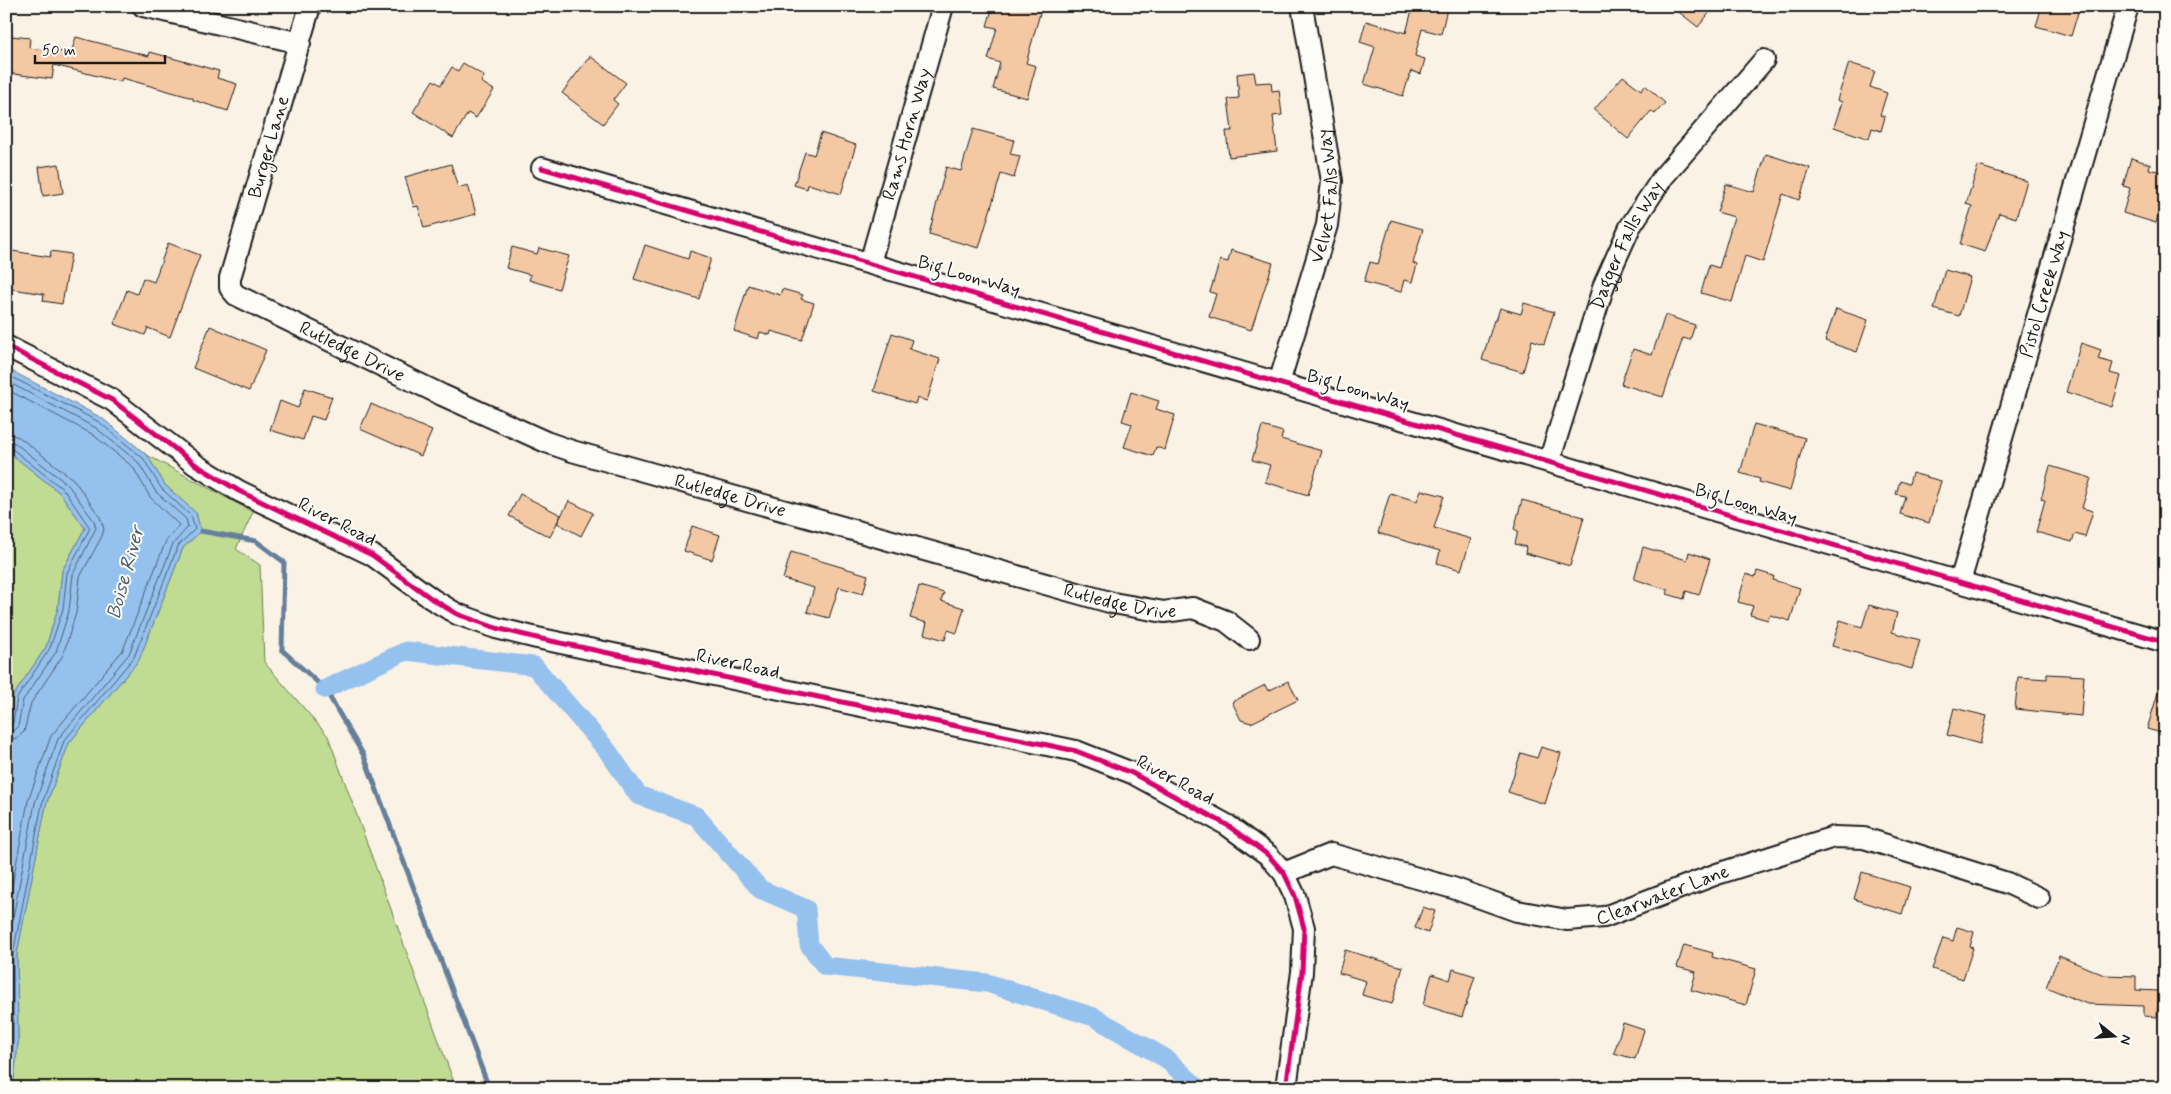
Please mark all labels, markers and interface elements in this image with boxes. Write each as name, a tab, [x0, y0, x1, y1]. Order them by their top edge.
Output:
scale bar	[35, 32, 165, 64]
text: 50 m	[42, 41, 76, 61]
street label: Rams Horn Way	[876, 65, 937, 203]
street label: Burger Lane	[242, 93, 297, 202]
street label: Velvet Falls Way	[1304, 127, 1344, 266]
street label: Dagger Falls Way	[1585, 176, 1670, 313]
street label: Pistol Creek Way	[2014, 227, 2074, 361]
street label: Big Loon Way	[914, 249, 1023, 305]
street label: Rutledge Drive	[295, 315, 409, 388]
street label: Big Loon Way	[1303, 363, 1412, 419]
street label: Rutledge Drive	[672, 468, 789, 523]
street label: Big Loon Way	[1691, 477, 1800, 533]
street label: River Road	[293, 492, 381, 552]
water label: Boise River	[101, 521, 152, 622]
street label: Rutledge Drive	[1061, 577, 1178, 625]
street label: River Road	[694, 643, 782, 685]
street label: River Road	[1132, 749, 1218, 811]
street label: Clearwater Lane	[1595, 858, 1732, 930]
north arrow	[2088, 1012, 2138, 1062]
text: N	[2116, 1032, 2135, 1047]

